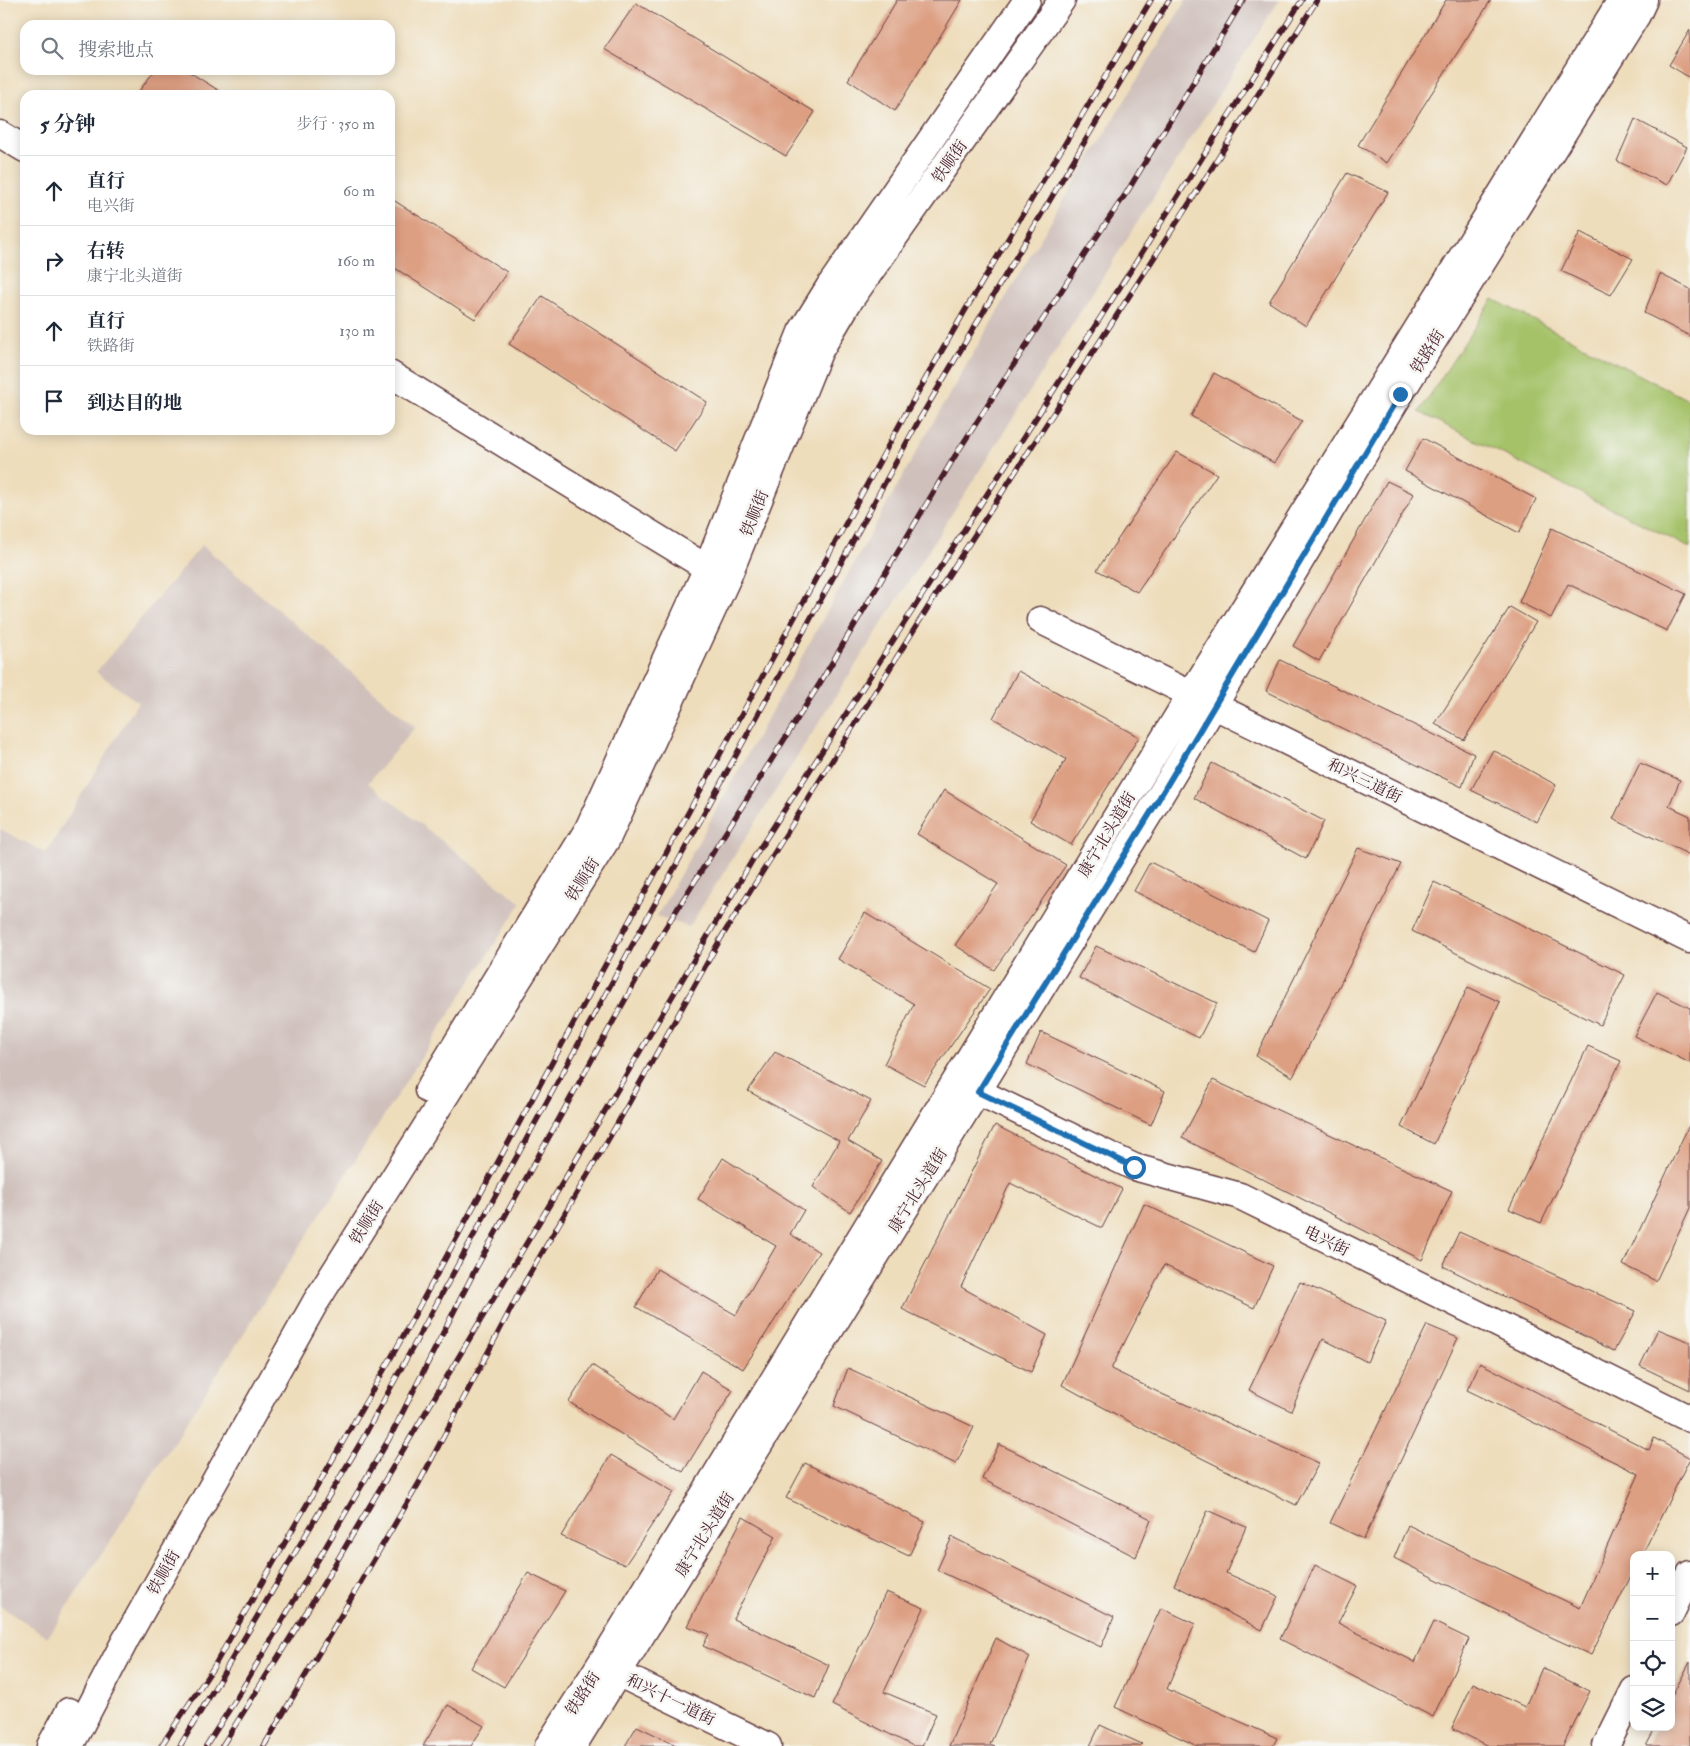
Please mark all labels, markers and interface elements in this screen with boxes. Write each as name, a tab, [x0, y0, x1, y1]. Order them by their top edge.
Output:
search box	[20, 20, 395, 75]
icon: search	[38, 34, 66, 62]
text: 搜索地点	[78, 38, 154, 62]
text: 5 分钟	[40, 111, 96, 138]
text: 步行 · 350 m	[296, 114, 375, 134]
street label: 铁顺街	[928, 136, 972, 187]
text: 直行	[87, 169, 125, 193]
icon: ahead	[40, 177, 68, 205]
text: 60 m	[343, 181, 375, 201]
text: 电兴街	[87, 196, 135, 216]
text: 右转	[87, 239, 125, 263]
icon: right	[40, 247, 68, 275]
text: 160 m	[337, 251, 375, 271]
text: 康宁北头道街	[87, 266, 183, 286]
text: 直行	[87, 309, 125, 333]
icon: ahead	[40, 317, 68, 345]
text: 130 m	[339, 321, 375, 341]
street label: 铁路街	[1407, 326, 1449, 377]
text: 铁路街	[87, 336, 135, 356]
route end	[1389, 383, 1412, 406]
icon: arrive	[40, 387, 68, 415]
text: 到达目的地	[87, 391, 182, 415]
street label: 铁顺街	[737, 487, 773, 539]
street label: 和兴三道街	[1324, 754, 1405, 807]
street label: 康宁北头道街	[1074, 788, 1140, 881]
street label: 铁顺街	[562, 854, 604, 905]
street label: 康宁北头道街	[884, 1145, 952, 1237]
route start	[1123, 1156, 1146, 1179]
street label: 铁顺街	[346, 1197, 388, 1248]
street label: 电兴街	[1301, 1221, 1353, 1260]
street label: 康宁北头道街	[671, 1489, 739, 1581]
street label: 铁顺街	[143, 1547, 184, 1598]
map controls	[1630, 1551, 1675, 1731]
button: +	[1630, 1551, 1675, 1596]
button: −	[1630, 1596, 1675, 1641]
button: locate	[1630, 1641, 1675, 1686]
street label: 铁路街	[561, 1668, 604, 1719]
street label: 和兴十一道街	[623, 1670, 718, 1730]
button: layers	[1630, 1686, 1675, 1731]

